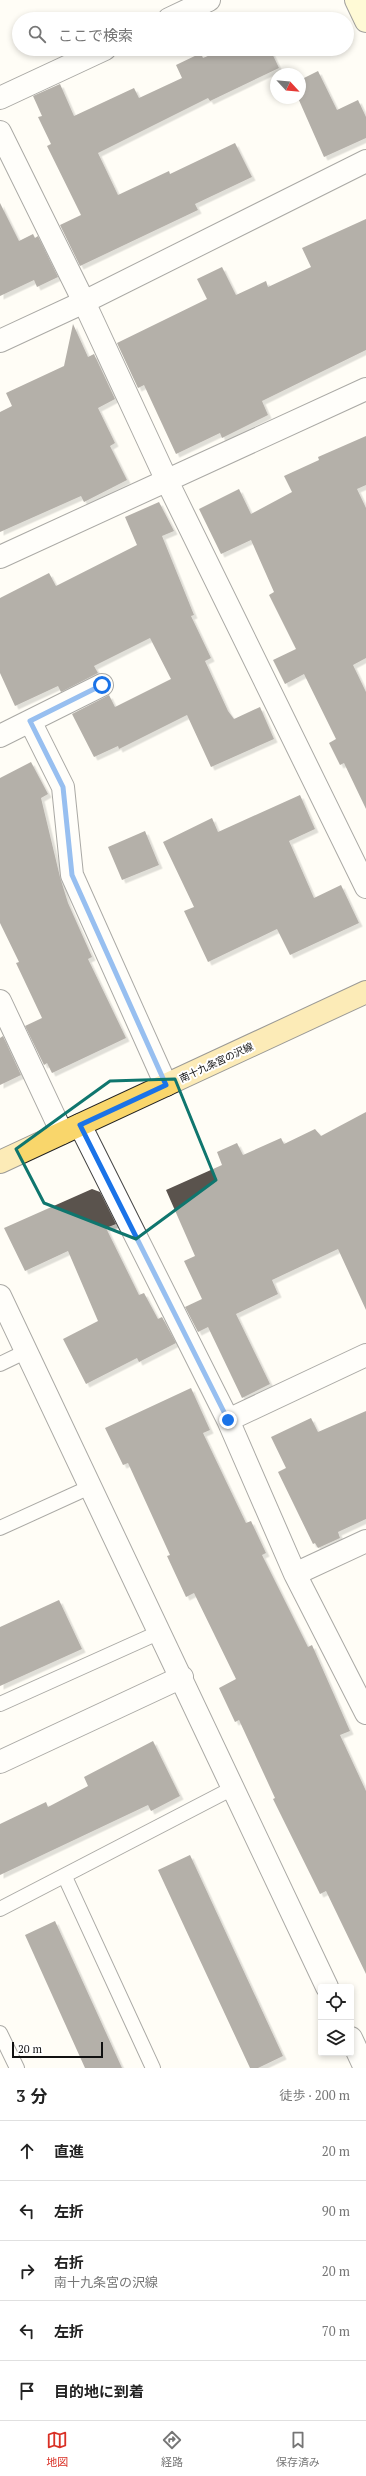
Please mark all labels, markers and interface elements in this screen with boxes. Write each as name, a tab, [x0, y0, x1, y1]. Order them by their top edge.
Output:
search box	[12, 12, 354, 56]
icon: search	[26, 23, 48, 45]
text: ここで検索	[58, 25, 133, 45]
north arrow	[270, 68, 306, 104]
route start	[93, 676, 111, 694]
street label: 南十九条宮の沢線	[177, 1040, 255, 1085]
route end	[219, 1411, 237, 1429]
map controls	[318, 1984, 354, 2056]
button: locate	[318, 1984, 354, 2020]
button: layers	[318, 2020, 354, 2056]
scale bar	[12, 2040, 103, 2059]
text: 20 m	[18, 2042, 42, 2056]
text: 3 分	[16, 2084, 47, 2107]
text: 徒歩 · 200 m	[279, 2086, 350, 2104]
icon: ahead	[16, 2140, 38, 2162]
text: 直進	[54, 2141, 84, 2161]
text: 20 m	[322, 2142, 350, 2160]
icon: left	[16, 2200, 38, 2222]
text: 左折	[54, 2201, 84, 2221]
text: 90 m	[322, 2202, 350, 2220]
text: 右折	[54, 2252, 84, 2272]
icon: right	[16, 2260, 38, 2282]
text: 20 m	[322, 2262, 350, 2280]
text: 南十九条宮の沢線	[54, 2273, 158, 2291]
icon: left	[16, 2320, 38, 2342]
text: 左折	[54, 2321, 84, 2341]
text: 70 m	[322, 2322, 350, 2340]
icon: arrive	[16, 2380, 38, 2402]
text: 目的地に到着	[54, 2381, 144, 2401]
tab: 地図	[46, 2429, 68, 2469]
tab: 経路	[161, 2429, 183, 2469]
tab: 保存済み	[276, 2429, 320, 2469]

